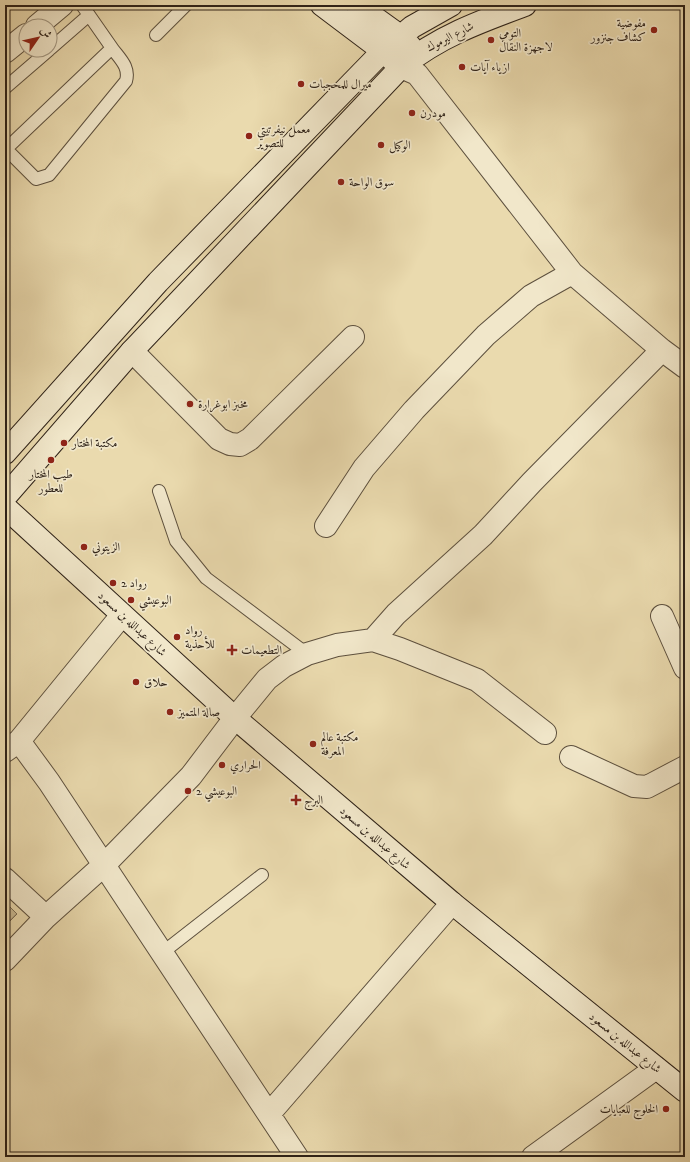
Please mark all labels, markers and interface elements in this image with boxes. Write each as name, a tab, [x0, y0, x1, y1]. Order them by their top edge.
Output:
place label: مفوضية كشاف جنزور	[590, 16, 646, 45]
north arrow	[18, 18, 58, 58]
street label: شارع اليرموك	[424, 19, 478, 58]
text: ش	[37, 25, 54, 41]
marker: مفوضية كشاف جنزور	[649, 25, 659, 35]
place label: التومي لاجهزة النقال	[499, 26, 553, 55]
marker: التومي لاجهزة النقال	[486, 35, 496, 45]
place label: ازياء آيات	[470, 59, 510, 75]
marker: ازياء آيات	[457, 62, 467, 72]
place label: ميرال للمحجبات	[309, 77, 372, 92]
marker: ميرال للمحجبات	[296, 79, 306, 89]
place label: مودرن	[420, 106, 446, 121]
marker: مودرن	[407, 108, 417, 118]
place label: معمل نيفرتيتي للتصوير	[255, 122, 311, 151]
marker: معمل نيفرتيتي للتصوير	[244, 131, 254, 141]
place label: الوكيل	[389, 138, 411, 154]
marker: الوكيل	[376, 140, 386, 150]
place label: سوق الواحة	[349, 175, 394, 190]
marker: سوق الواحة	[336, 177, 346, 187]
place label: مخبز ابوغرارة	[198, 397, 249, 413]
marker: مخبز ابوغرارة	[185, 399, 195, 409]
place label: مكتبة المختار	[71, 436, 117, 451]
marker: مكتبة المختار	[59, 438, 69, 448]
marker: طيب المختار للعطور	[46, 455, 56, 465]
place label: طيب المختار للعطور	[28, 467, 73, 496]
place label: الزيتوني	[92, 540, 121, 557]
marker: الزيتوني	[79, 542, 89, 552]
place label: رواد 2	[121, 576, 147, 591]
marker: رواد 2	[108, 578, 118, 588]
street label: شارع عبدالله بن مسعود	[92, 588, 170, 662]
place label: البوعيشي	[139, 593, 172, 611]
marker: البوعيشي	[126, 595, 136, 605]
place label: رواد للأحذية	[185, 623, 215, 652]
marker: رواد للأحذية	[172, 632, 182, 642]
place label: التطعيمات	[241, 643, 282, 658]
marker: التطعيمات	[226, 644, 238, 656]
place label: حلاق	[144, 675, 168, 690]
marker: حلاق	[131, 677, 141, 687]
place label: صالة المتميز	[176, 705, 220, 720]
marker: صالة المتميز	[165, 707, 175, 717]
place label: مكتبة عالم المعرفة	[321, 730, 358, 759]
marker: مكتبة عالم المعرفة	[308, 739, 318, 749]
place label: الحراري	[230, 758, 261, 775]
marker: الحراري	[217, 760, 227, 770]
place label: البوعيشي 2	[196, 784, 238, 802]
marker: البوعيشي 2	[183, 786, 193, 796]
place label: البرج	[304, 793, 324, 811]
marker: البرج	[291, 795, 301, 805]
street label: شارع عبدالله بن مسعود	[335, 803, 414, 875]
street label: شارع عبدالله بن مسعود	[584, 1009, 664, 1079]
place label: الخلوج للعبايات	[600, 1102, 658, 1120]
marker: الخلوج للعبايات	[661, 1104, 671, 1114]

